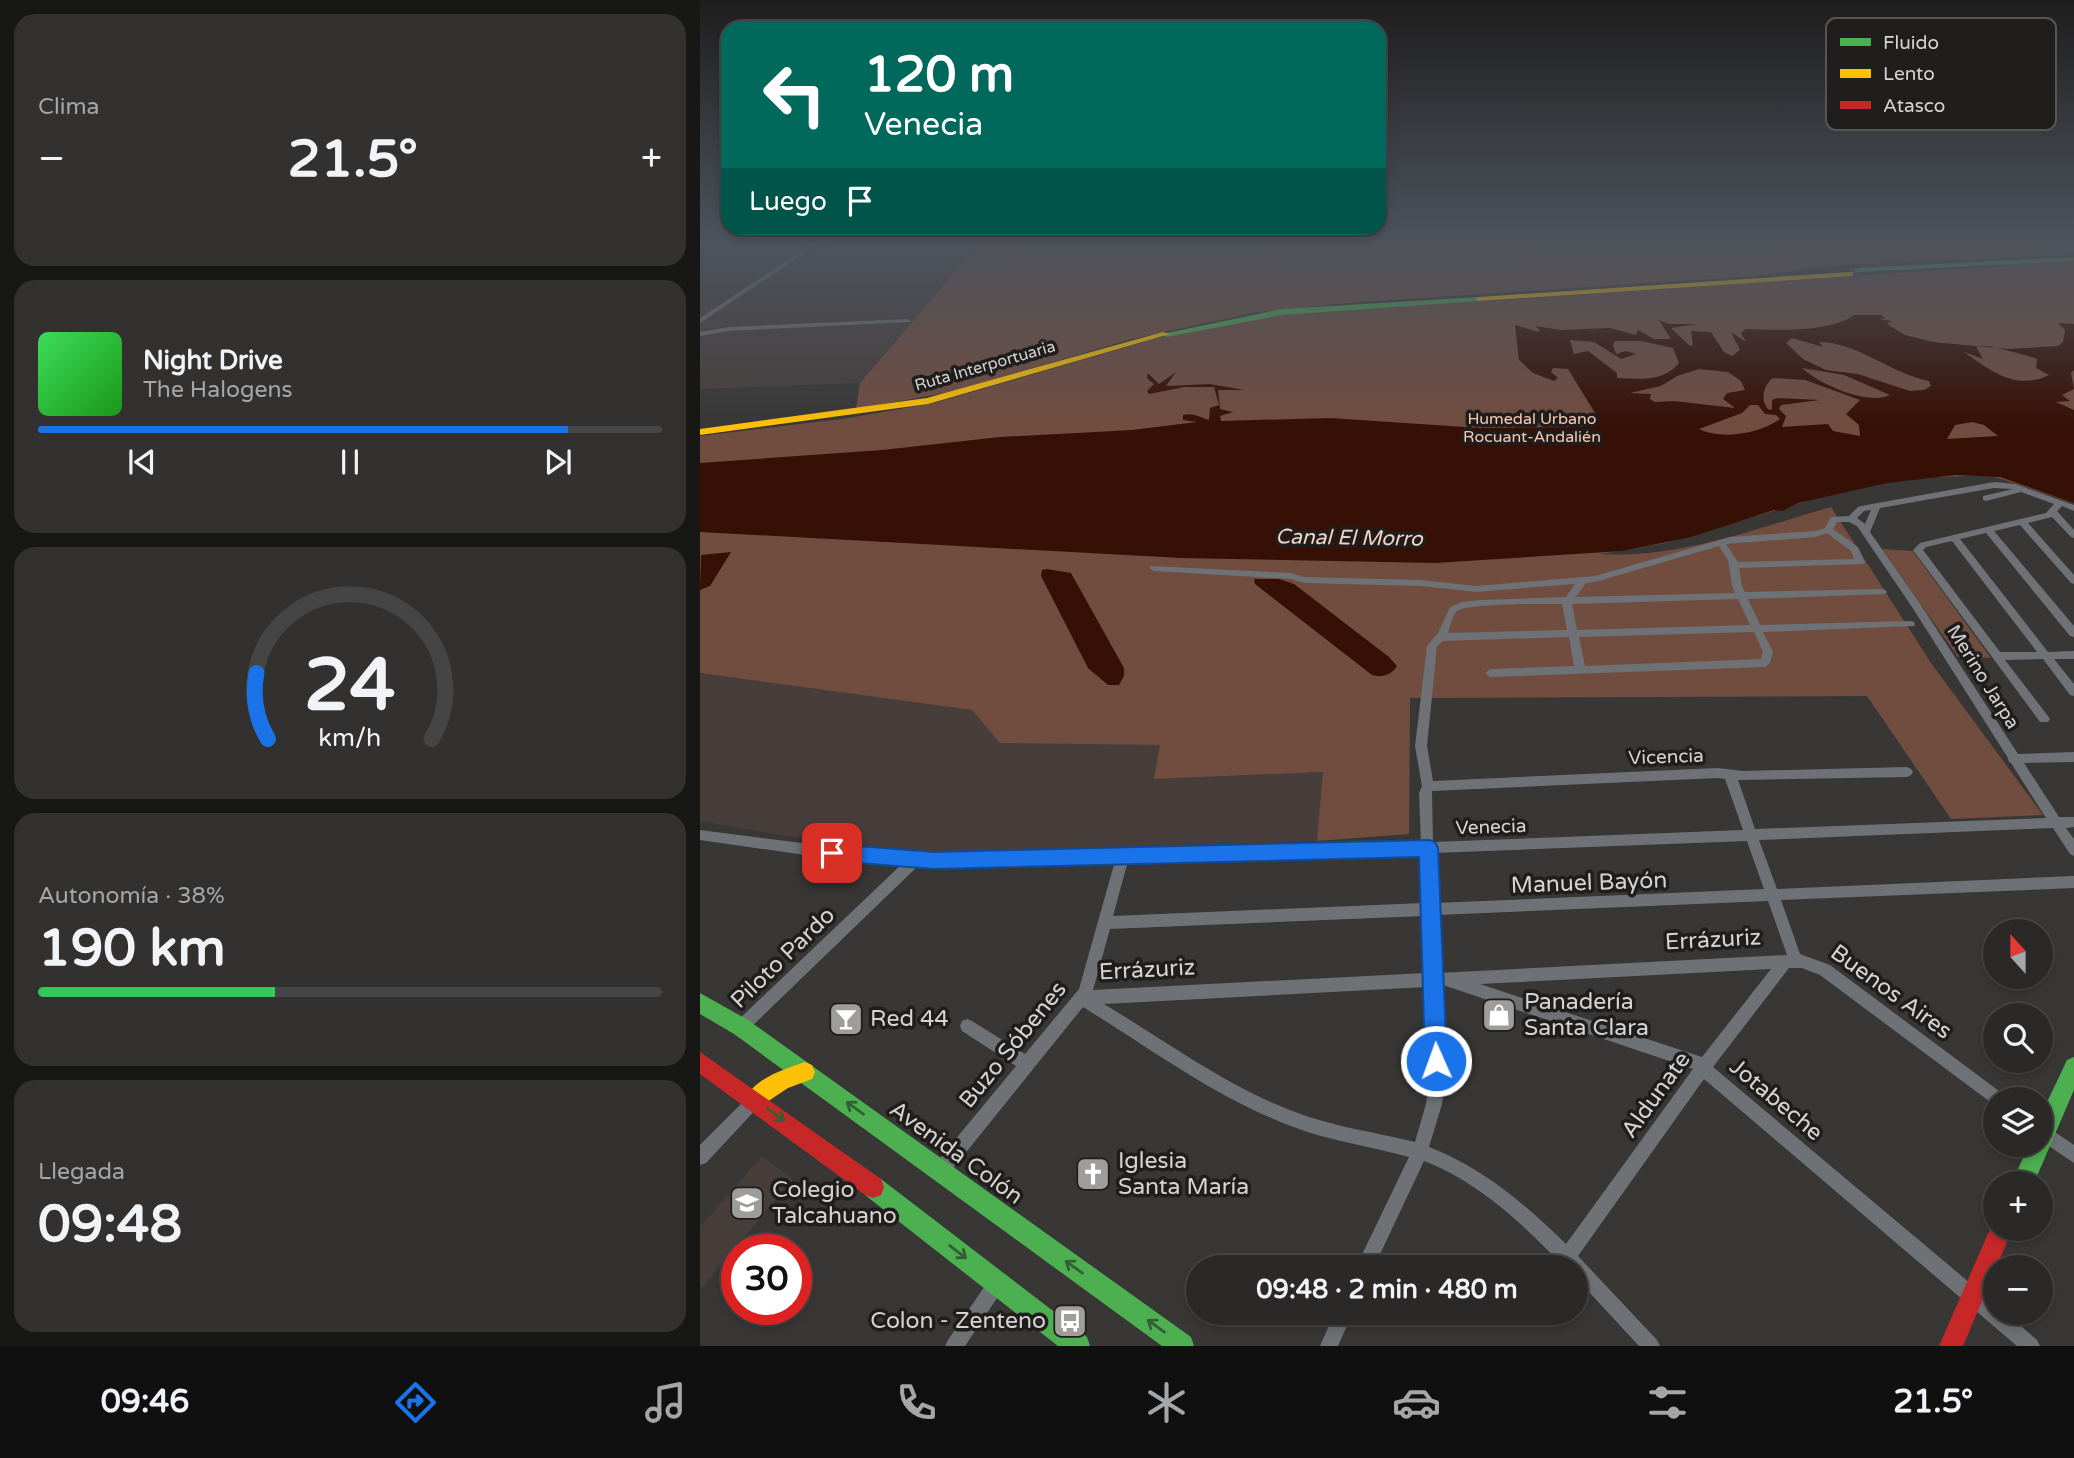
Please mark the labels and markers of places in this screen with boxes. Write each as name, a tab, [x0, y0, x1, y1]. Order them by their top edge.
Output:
pin	[802, 823, 862, 883]
place label: Panadería Santa Clara	[1524, 988, 1649, 1042]
shop icon: Panadería Santa Clara	[1480, 996, 1518, 1034]
bar icon: Red 44	[827, 1000, 865, 1038]
place label: Red 44	[870, 1005, 949, 1033]
place label: Iglesia Santa María	[1118, 1147, 1249, 1201]
church icon: Iglesia Santa María	[1074, 1155, 1112, 1193]
place label: Colegio Talcahuano	[772, 1176, 897, 1230]
school or university icon: Colegio Talcahuano	[728, 1184, 766, 1222]
bus stop icon: Colon - Zenteno	[1051, 1302, 1089, 1340]
place label: Colon - Zenteno	[870, 1307, 1046, 1335]

